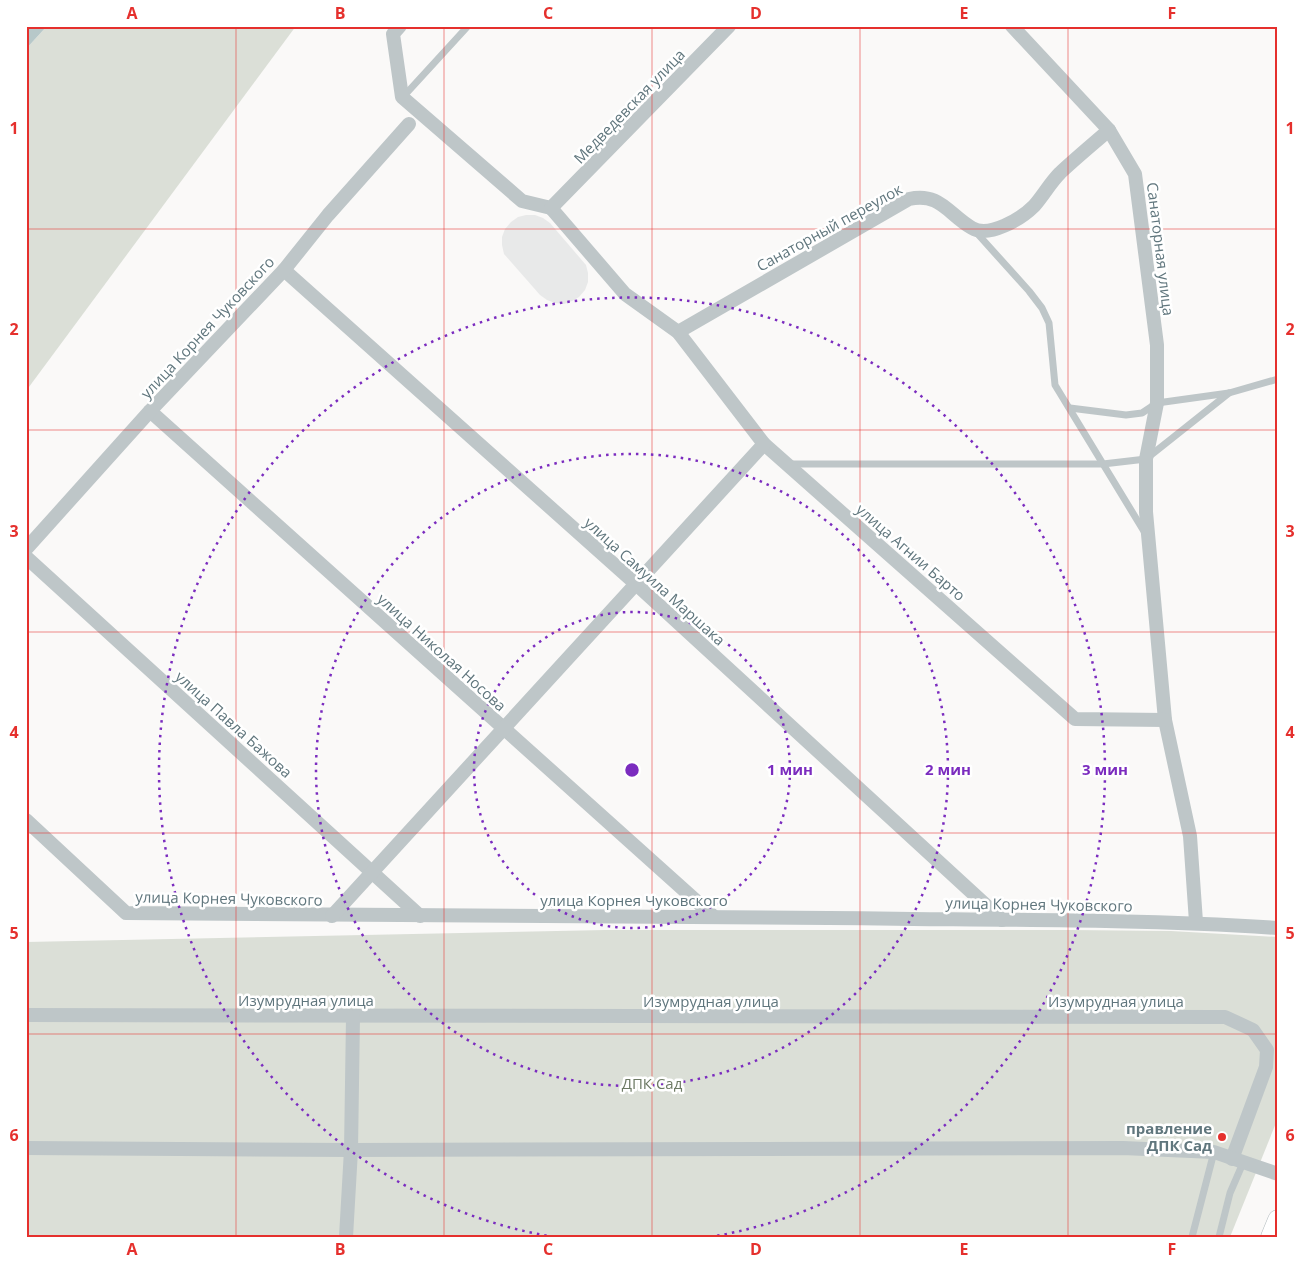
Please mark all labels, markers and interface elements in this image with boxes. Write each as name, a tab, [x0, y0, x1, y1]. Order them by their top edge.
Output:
text: A	[126, 2, 138, 24]
text: B	[335, 2, 345, 24]
text: C	[543, 2, 553, 24]
text: D	[750, 2, 762, 24]
text: E	[960, 2, 969, 24]
text: F	[1168, 2, 1176, 24]
street label: Медведевская улица	[569, 44, 689, 168]
text: 1	[9, 117, 19, 139]
text: 1	[1285, 117, 1295, 139]
street label: Санаторный переулок	[753, 178, 906, 275]
street label: Санаторная улица	[1143, 181, 1179, 317]
street label: улица Корнея Чуковского	[136, 252, 278, 402]
text: 2	[9, 318, 19, 340]
text: 2	[1285, 318, 1295, 340]
street label: улица Агнии Барто	[852, 499, 970, 605]
street label: улица Самуила Маршака	[580, 512, 730, 650]
text: 3	[9, 520, 19, 542]
text: 3	[1285, 520, 1295, 542]
street label: улица Николая Носова	[373, 589, 511, 715]
street label: улица Павла Бажова	[171, 666, 297, 782]
text: 4	[9, 721, 19, 743]
text: 4	[1285, 721, 1295, 743]
text: 1 мин	[767, 759, 813, 779]
text: 2 мин	[925, 759, 971, 779]
text: 3 мин	[1082, 759, 1128, 779]
centre of rings	[623, 761, 641, 779]
street label: улица Корнея Чуковского	[135, 886, 323, 910]
street label: улица Корнея Чуковского	[540, 890, 728, 910]
street label: улица Корнея Чуковского	[945, 892, 1133, 916]
text: 5	[9, 922, 19, 944]
text: 5	[1285, 922, 1295, 944]
street label: Изумрудная улица	[238, 990, 374, 1010]
street label: Изумрудная улица	[643, 991, 779, 1011]
street label: Изумрудная улица	[1048, 991, 1184, 1011]
park label: ДПК Сад	[622, 1073, 683, 1093]
place label: правление ДПК Сад	[1126, 1118, 1212, 1155]
text: 6	[9, 1124, 19, 1146]
text: 6	[1285, 1124, 1295, 1146]
marker: правление ДПК Сад	[1216, 1131, 1228, 1143]
text: A	[126, 1238, 138, 1260]
text: B	[335, 1238, 345, 1260]
text: C	[543, 1238, 553, 1260]
text: D	[750, 1238, 762, 1260]
text: E	[960, 1238, 969, 1260]
text: F	[1168, 1238, 1176, 1260]

